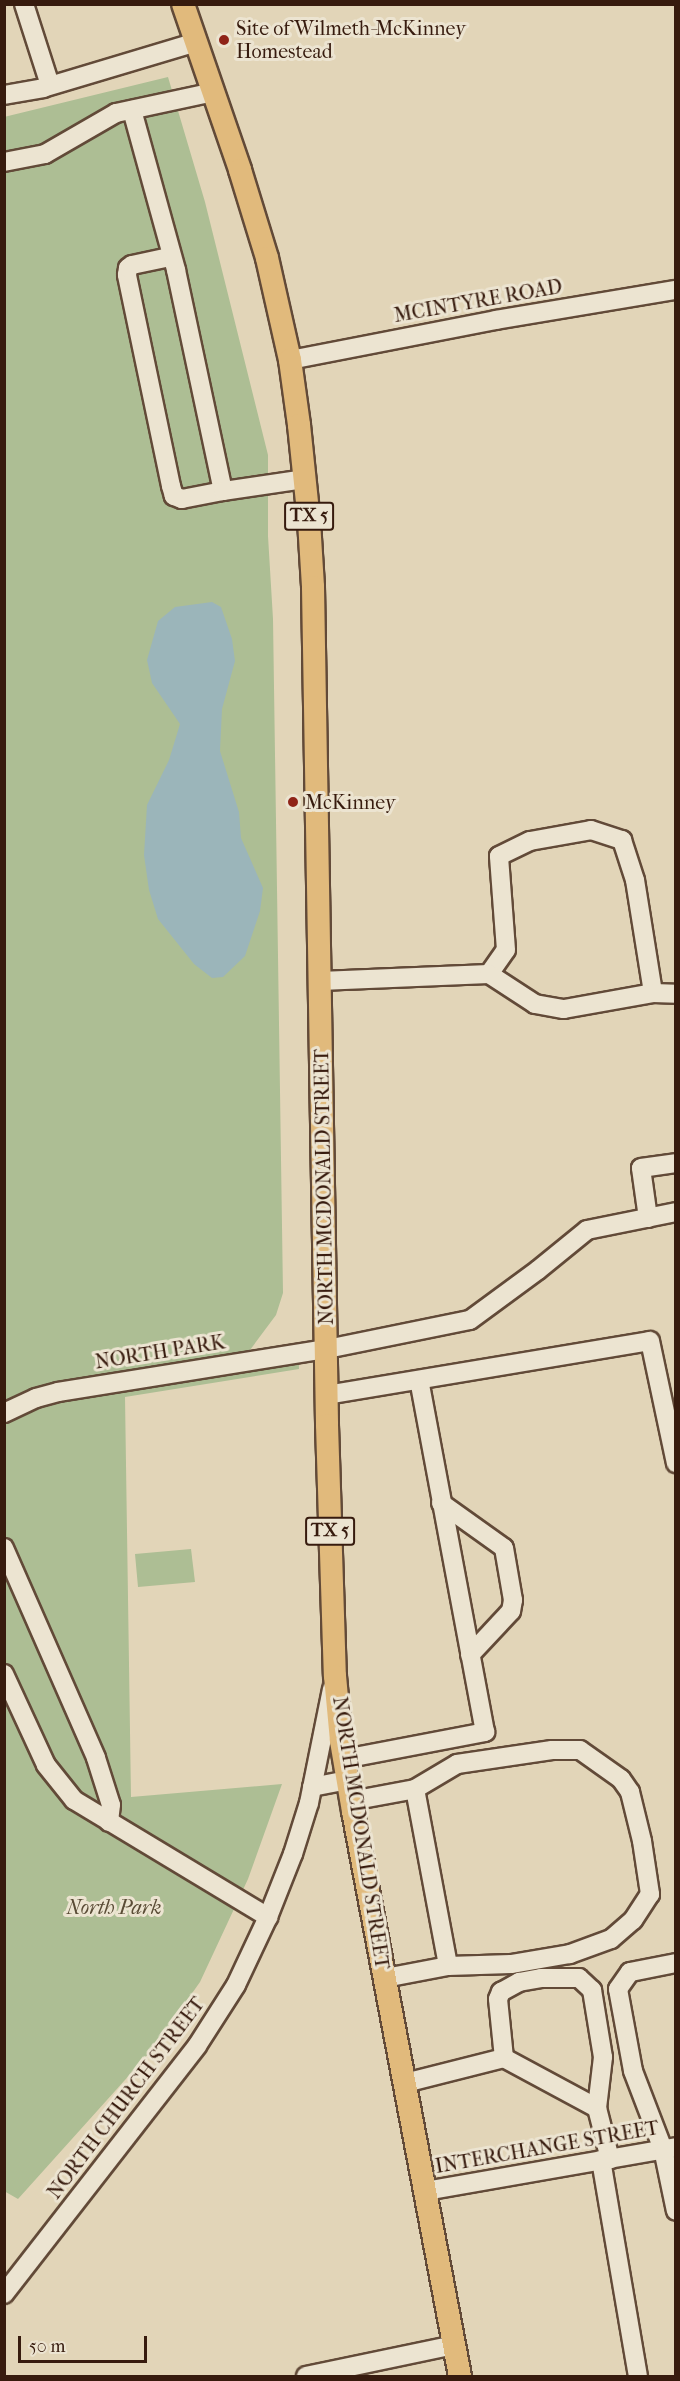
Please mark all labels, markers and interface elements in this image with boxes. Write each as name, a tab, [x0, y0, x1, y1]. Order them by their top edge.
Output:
place label: Site of Wilmeth-McKinney Homestead	[236, 16, 466, 63]
marker: Site of Wilmeth-McKinney Homestead	[217, 33, 231, 47]
street label: MCINTYRE ROAD	[392, 274, 564, 328]
road number: TX 5	[284, 501, 334, 531]
place label: McKinney	[305, 790, 396, 814]
marker: McKinney	[286, 795, 300, 809]
street label: NORTH MCDONALD STREET	[310, 1049, 338, 1325]
street label: NORTH PARK	[93, 1330, 227, 1374]
road number: TX 5	[304, 1516, 356, 1546]
street label: NORTH MCDONALD STREET	[328, 1695, 394, 1971]
park label: North Park	[67, 1895, 161, 1919]
street label: NORTH CHURCH STREET	[42, 1992, 210, 2204]
street label: INTERCHANGE STREET	[433, 2116, 661, 2178]
scale bar	[21, 2324, 150, 2362]
text: 50 m	[29, 2336, 65, 2357]

